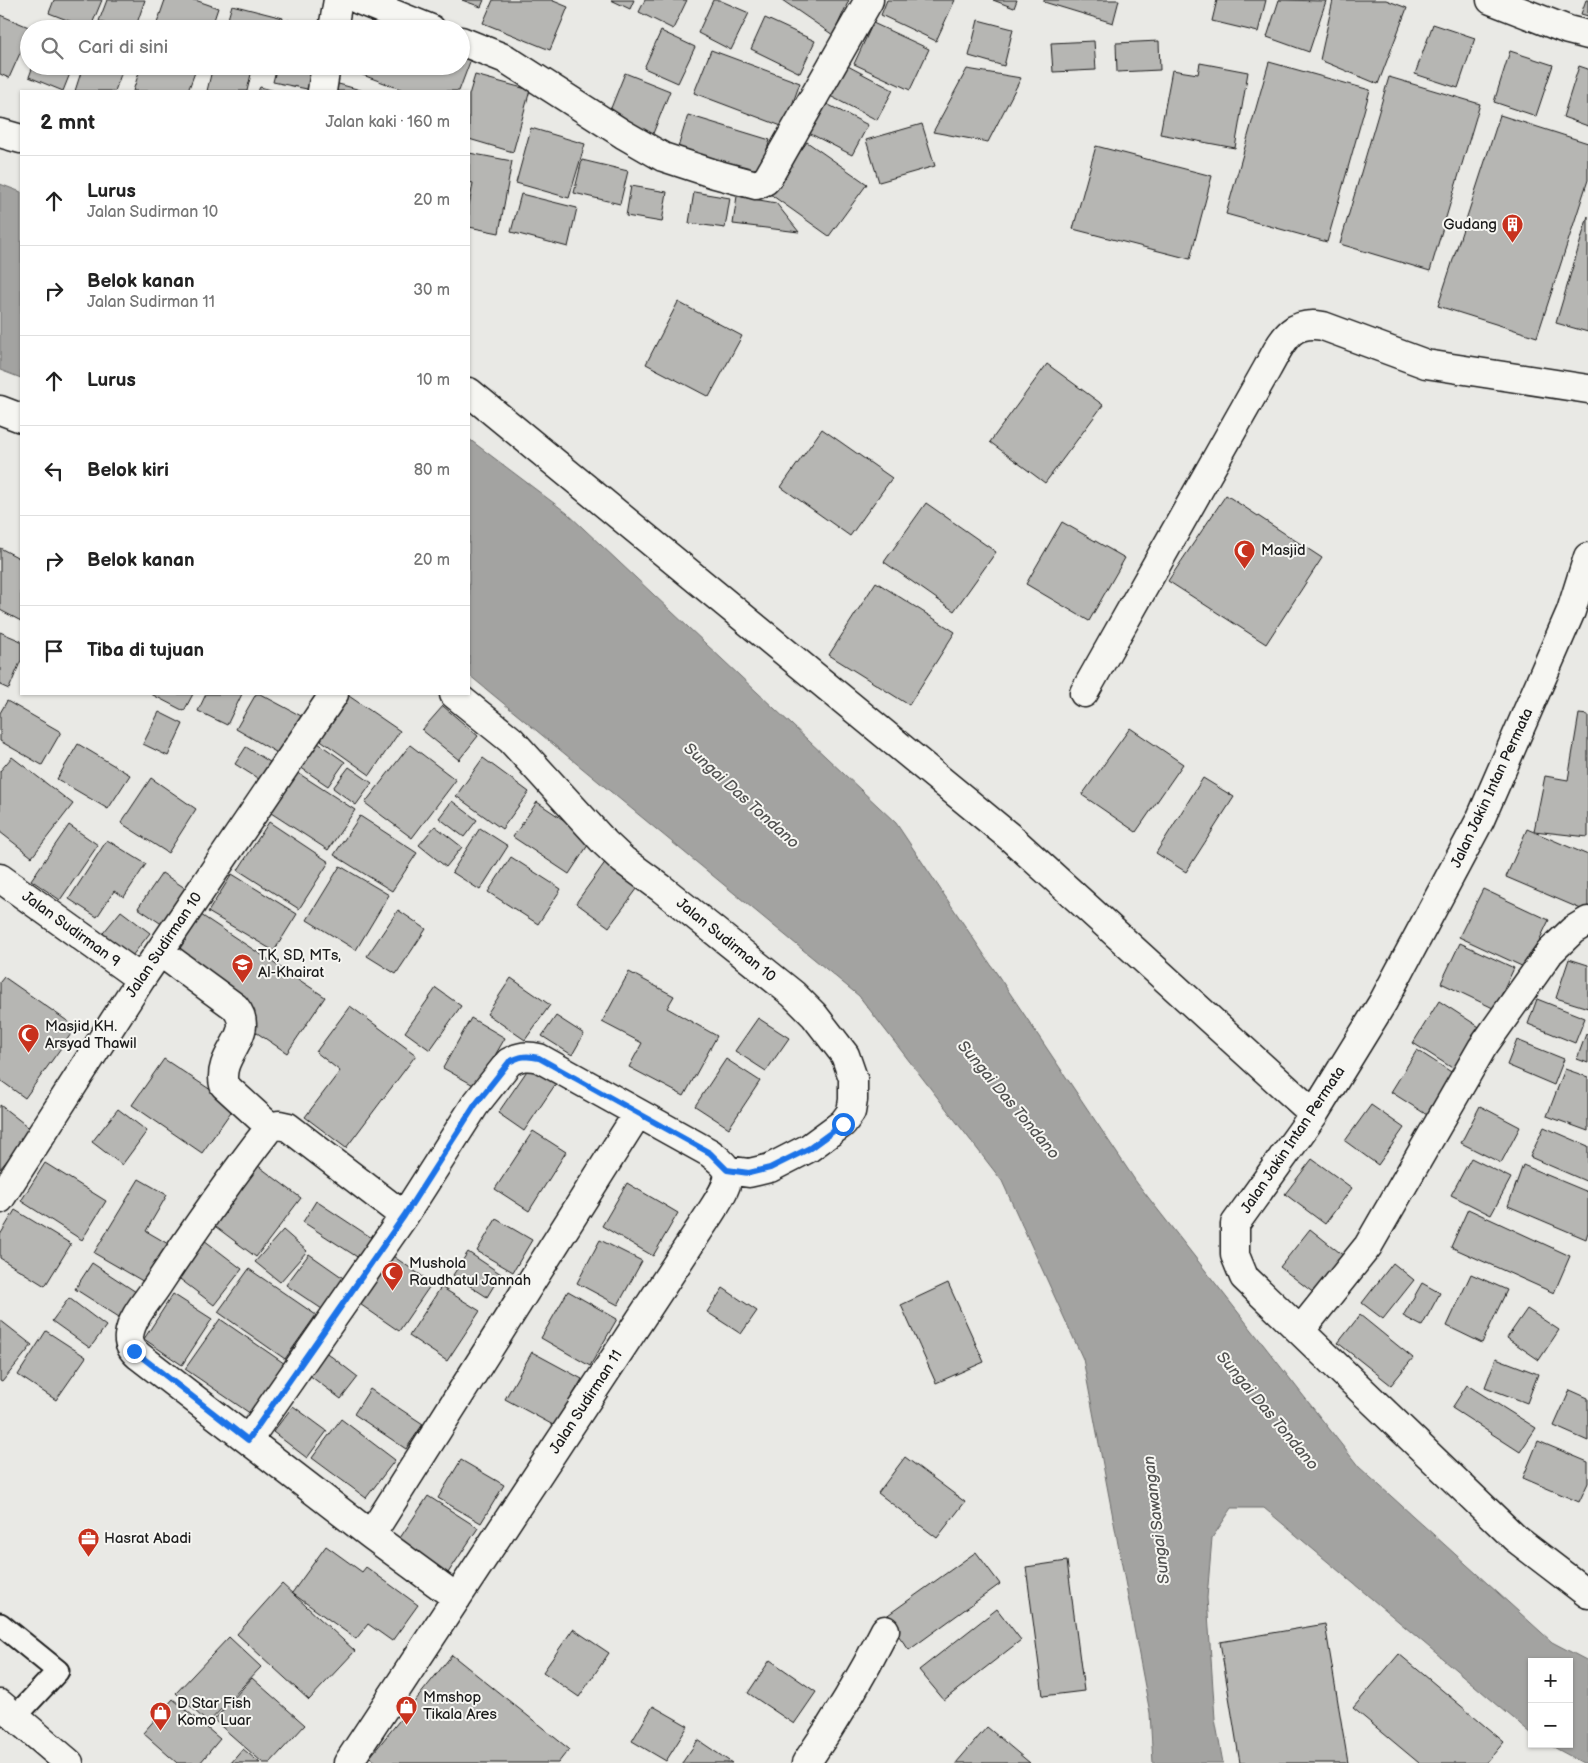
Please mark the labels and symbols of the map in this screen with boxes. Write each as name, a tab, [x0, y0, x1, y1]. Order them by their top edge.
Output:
building icon: Gudang	[1501, 212, 1525, 243]
place label: Gudang	[1443, 215, 1497, 234]
mosque icon: Masjid	[1233, 538, 1257, 569]
place label: Masjid	[1261, 541, 1306, 560]
street label: Jalan Jakin Intan Permata	[1447, 705, 1537, 871]
water label: Sungai Das Tondano	[679, 739, 803, 853]
street label: Jalan Sudirman 9	[18, 887, 124, 971]
street label: Jalan Sudirman 10	[122, 889, 206, 1001]
street label: Jalan Sudirman 10	[672, 894, 780, 986]
place label: TK, SD, MTs, Al-Khairat	[258, 946, 341, 982]
school or university icon: TK, SD, MTs, Al-Khairat	[230, 952, 254, 983]
place label: Masjid KH. Arsyad Thawil	[45, 1017, 137, 1053]
mosque icon: Masjid KH. Arsyad Thawil	[17, 1023, 41, 1054]
water label: Sungai Das Tondano	[953, 1037, 1063, 1163]
street label: Jalan Jakin Intan Permata	[1237, 1063, 1349, 1217]
route start	[832, 1113, 855, 1136]
place label: Mushola Raudhatul Jannah	[409, 1254, 531, 1290]
mosque icon: Mushola Raudhatul Jannah	[381, 1260, 405, 1291]
route end	[123, 1340, 146, 1363]
street label: Jalan Sudirman 11	[545, 1347, 627, 1457]
water label: Sungai Das Tondano	[1212, 1348, 1322, 1474]
water label: Sungai Sawangan	[1140, 1455, 1174, 1585]
office icon: Hasrat Abadi	[76, 1526, 100, 1557]
place label: Hasrat Abadi	[104, 1529, 191, 1548]
place label: Mmshop Tikala Ares	[423, 1688, 497, 1724]
place label: D Star Fish Komo Luar	[177, 1694, 251, 1730]
shop icon: Mmshop Tikala Ares	[395, 1694, 419, 1725]
shop icon: D Star Fish Komo Luar	[149, 1700, 173, 1731]

